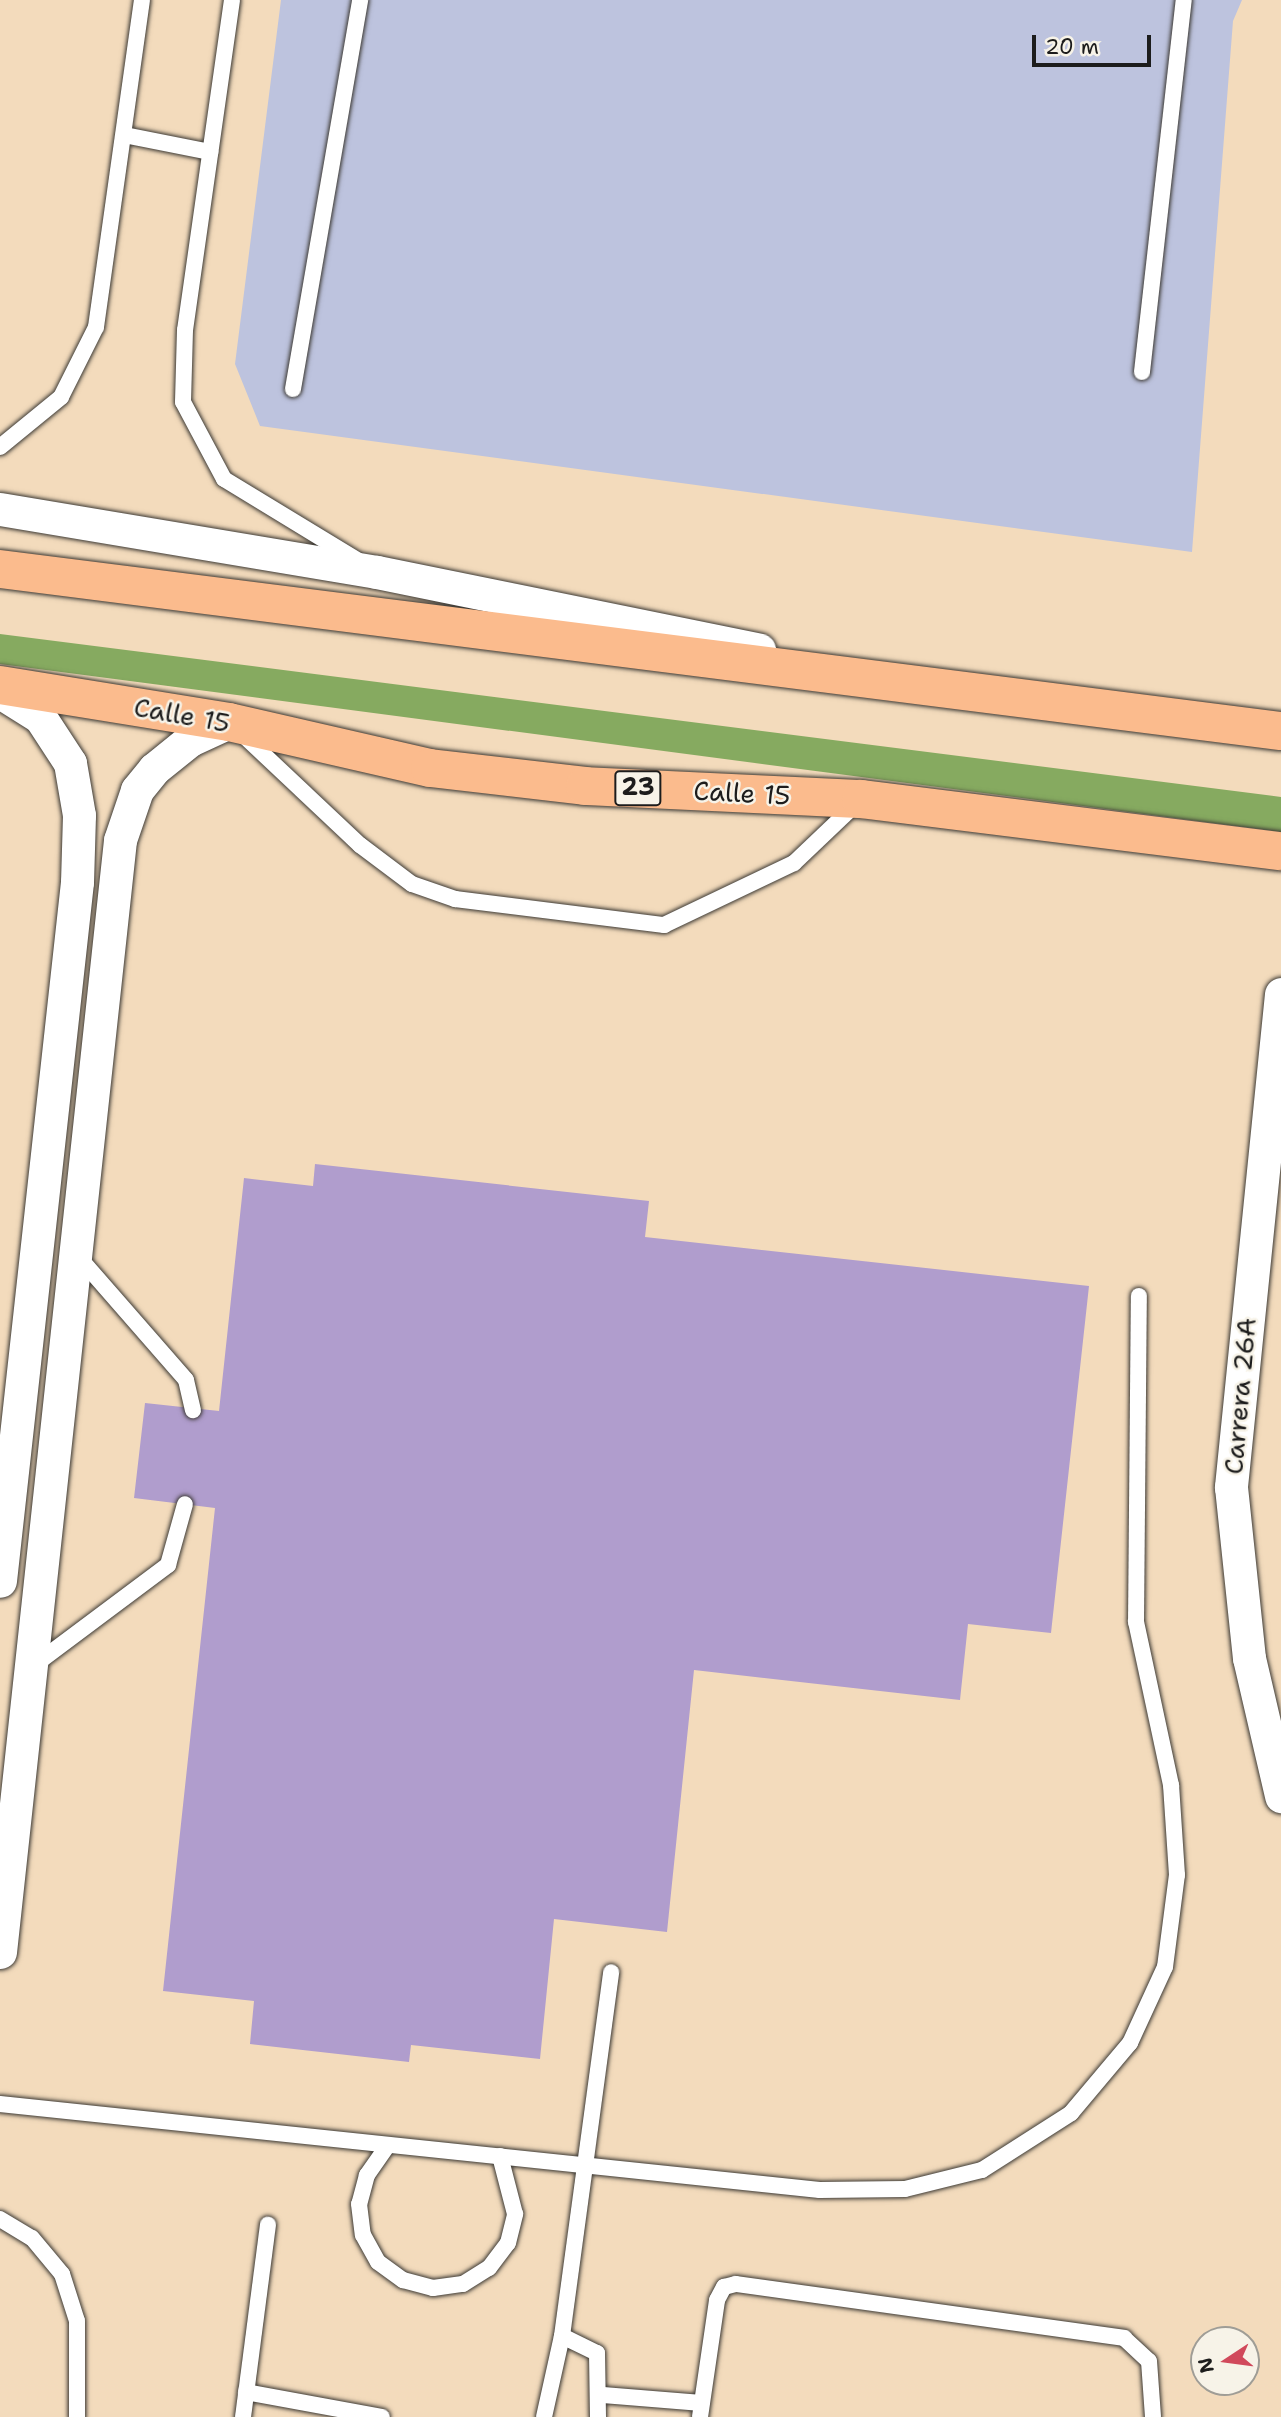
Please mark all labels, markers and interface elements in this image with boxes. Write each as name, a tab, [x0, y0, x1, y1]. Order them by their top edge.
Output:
scale bar	[1036, 21, 1155, 65]
text: 20 m	[1045, 33, 1099, 61]
street label: Calle 15	[132, 691, 232, 739]
road number: 23	[614, 768, 662, 808]
street label: Calle 15	[693, 775, 791, 811]
street label: Carrera 26A	[1218, 1316, 1262, 1476]
north arrow	[1190, 2326, 1260, 2396]
text: N	[1192, 2355, 1220, 2376]

